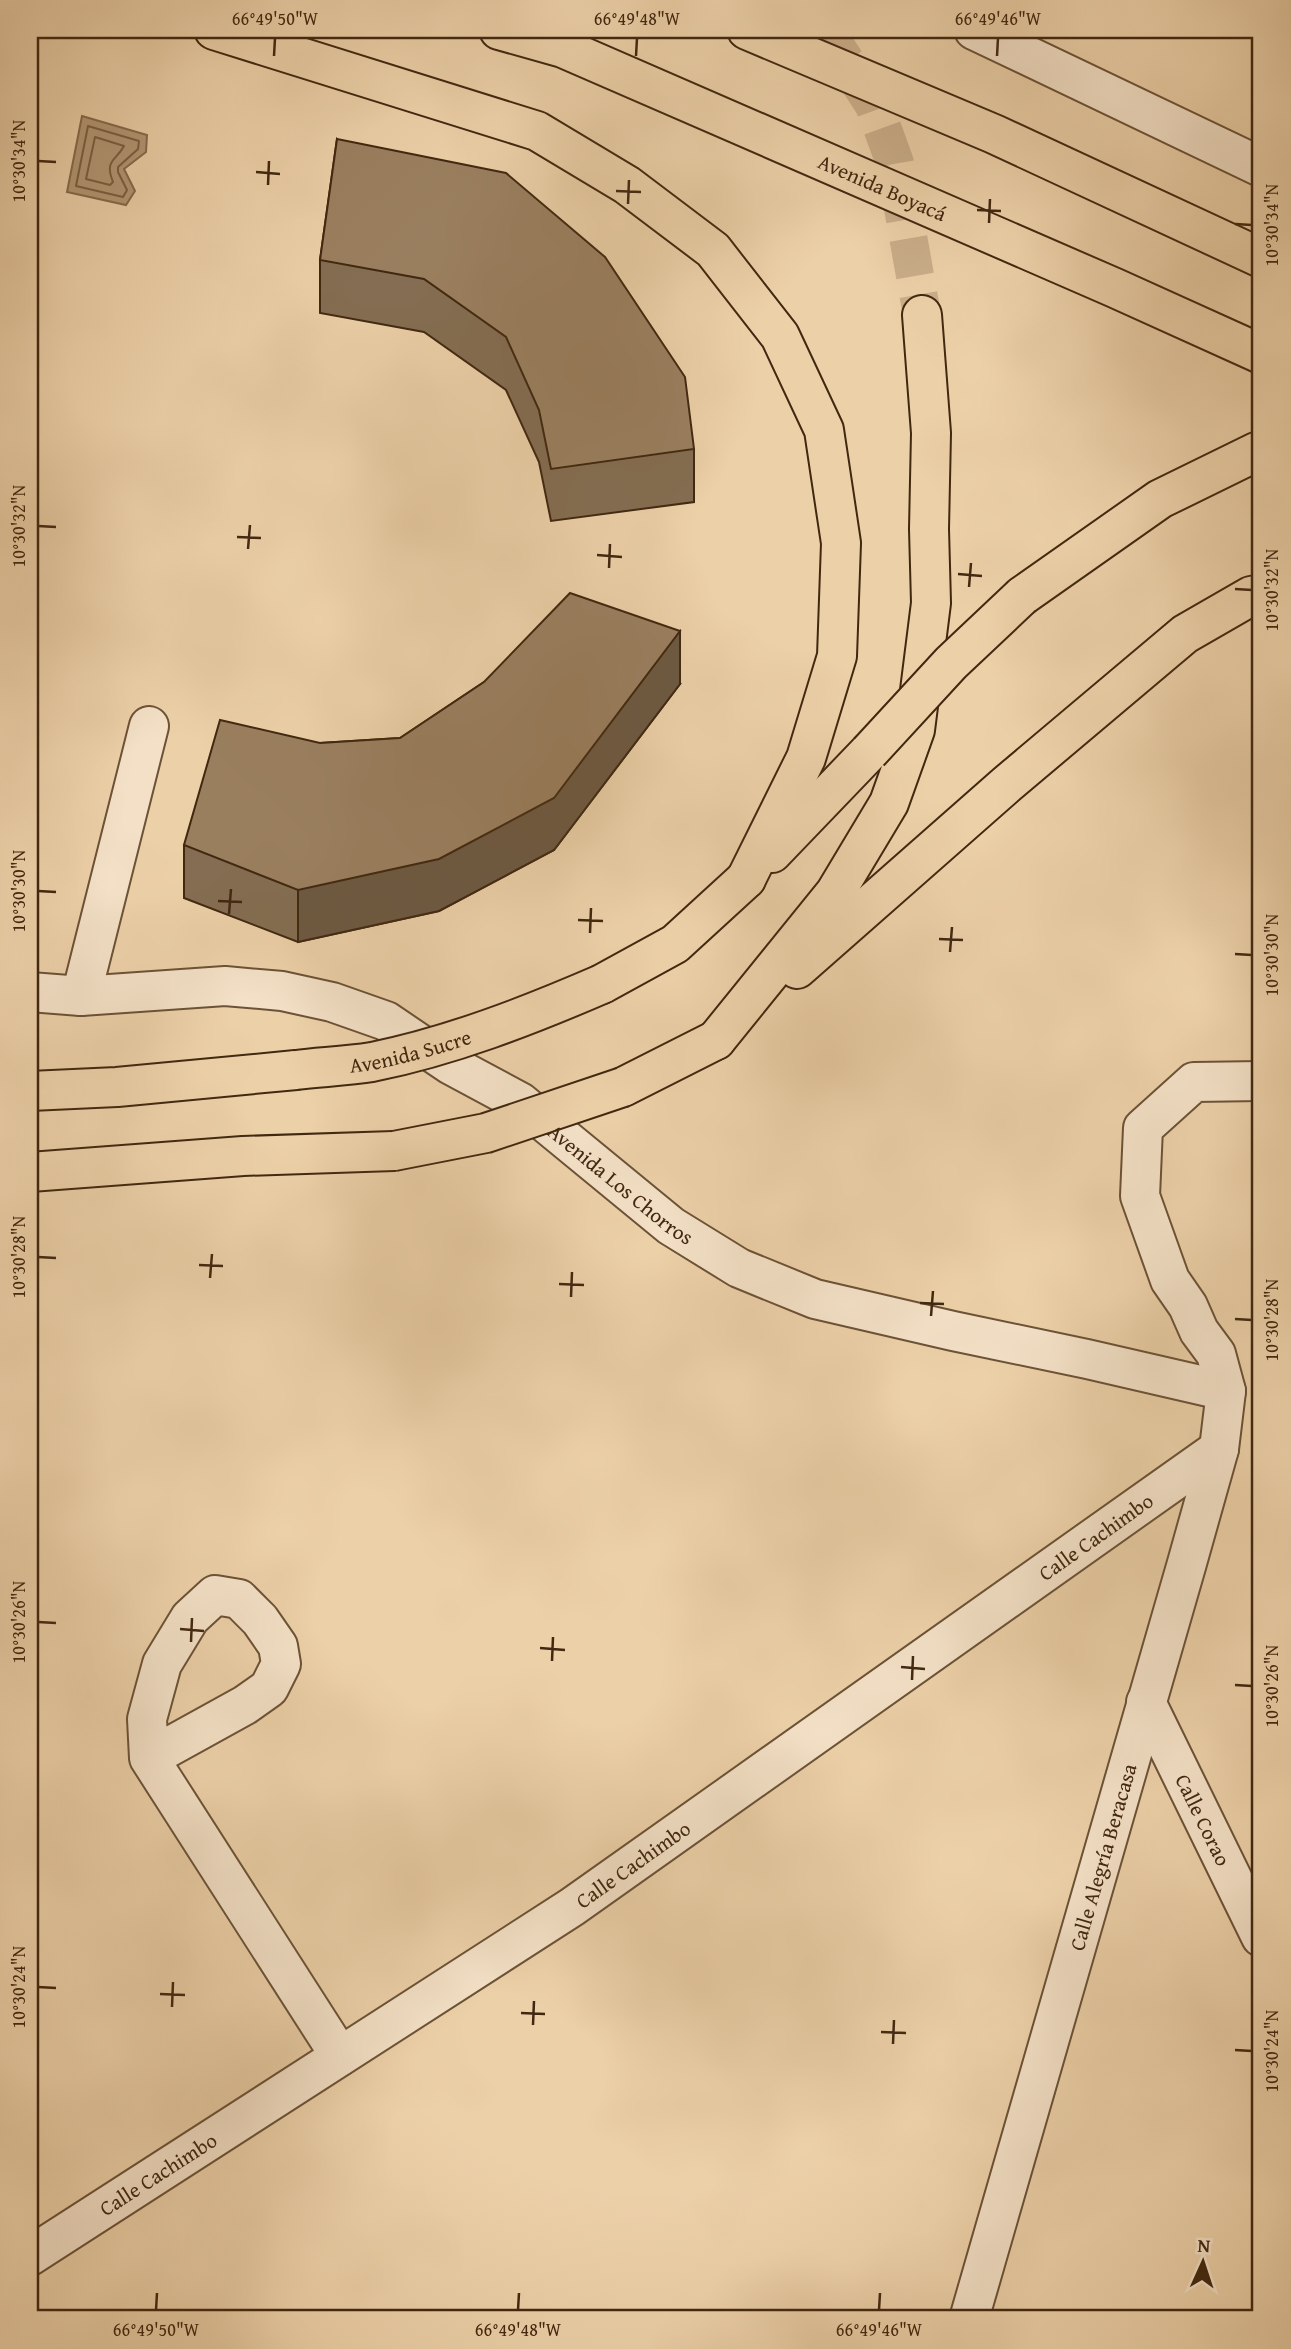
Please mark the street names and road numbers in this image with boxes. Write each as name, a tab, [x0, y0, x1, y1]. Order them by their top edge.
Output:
street label: Avenida Boyacá	[814, 145, 952, 229]
street label: Avenida Sucre	[348, 1021, 475, 1080]
street label: Avenida Los Chorros	[542, 1116, 700, 1252]
street label: Calle Cachimbo	[1032, 1485, 1159, 1588]
street label: Calle Alegría Beracasa	[1061, 1760, 1144, 1954]
street label: Calle Corao	[1168, 1768, 1239, 1871]
street label: Calle Cachimbo	[569, 1813, 697, 1916]
street label: Calle Cachimbo	[93, 2124, 223, 2223]

